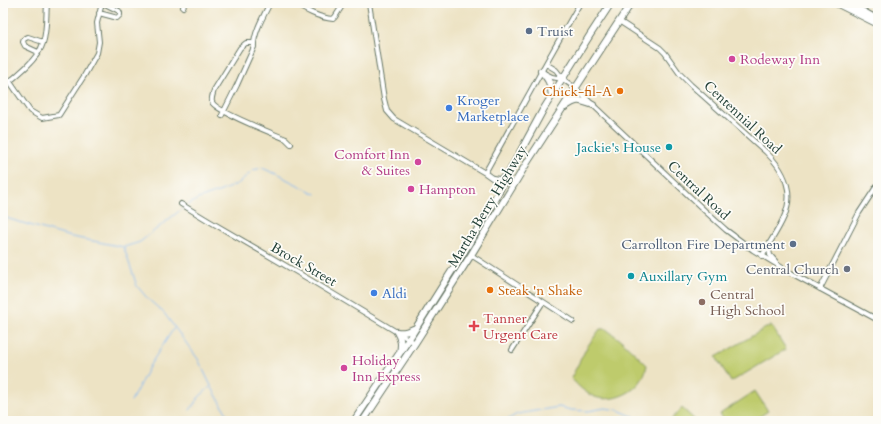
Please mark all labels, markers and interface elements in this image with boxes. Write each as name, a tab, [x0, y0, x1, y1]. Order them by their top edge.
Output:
place label: Truist	[537, 22, 574, 41]
marker: Truist	[524, 26, 534, 36]
place label: Rodeway Inn	[740, 50, 820, 69]
marker: Rodeway Inn	[727, 54, 737, 64]
street label: Centennial Road	[700, 76, 786, 159]
place label: Chick-fil-A	[542, 82, 612, 101]
marker: Chick-fil-A	[615, 86, 625, 96]
place label: Kroger Marketplace	[457, 91, 529, 126]
marker: Kroger Marketplace	[444, 103, 454, 113]
place label: Jackie's House	[574, 138, 661, 157]
street label: Martha Berry Highway	[443, 141, 532, 271]
marker: Jackie's House	[664, 142, 674, 152]
place label: Comfort Inn & Suites	[334, 145, 410, 180]
marker: Comfort Inn & Suites	[413, 157, 423, 167]
street label: Central Road	[663, 157, 734, 225]
place label: Hampton	[419, 180, 476, 199]
marker: Hampton	[406, 184, 416, 194]
place label: Carrollton Fire Department	[621, 235, 786, 254]
street label: Brock Street	[267, 238, 341, 291]
marker: Carrollton Fire Department	[788, 239, 798, 249]
place label: Central Church	[746, 260, 839, 279]
marker: Central Church	[842, 264, 852, 274]
place label: Auxillary Gym	[639, 267, 727, 286]
marker: Auxillary Gym	[626, 271, 636, 281]
place label: Steak 'n Shake	[498, 281, 583, 300]
place label: Aldi	[382, 284, 407, 303]
marker: Steak 'n Shake	[485, 285, 495, 295]
place label: Central High School	[710, 285, 785, 320]
marker: Aldi	[369, 288, 379, 298]
marker: Central High School	[697, 297, 707, 307]
place label: Tanner Urgent Care	[483, 309, 558, 344]
marker: Tanner Urgent Care	[468, 320, 480, 332]
place label: Holiday Inn Express	[352, 351, 421, 386]
marker: Holiday Inn Express	[339, 363, 349, 373]

